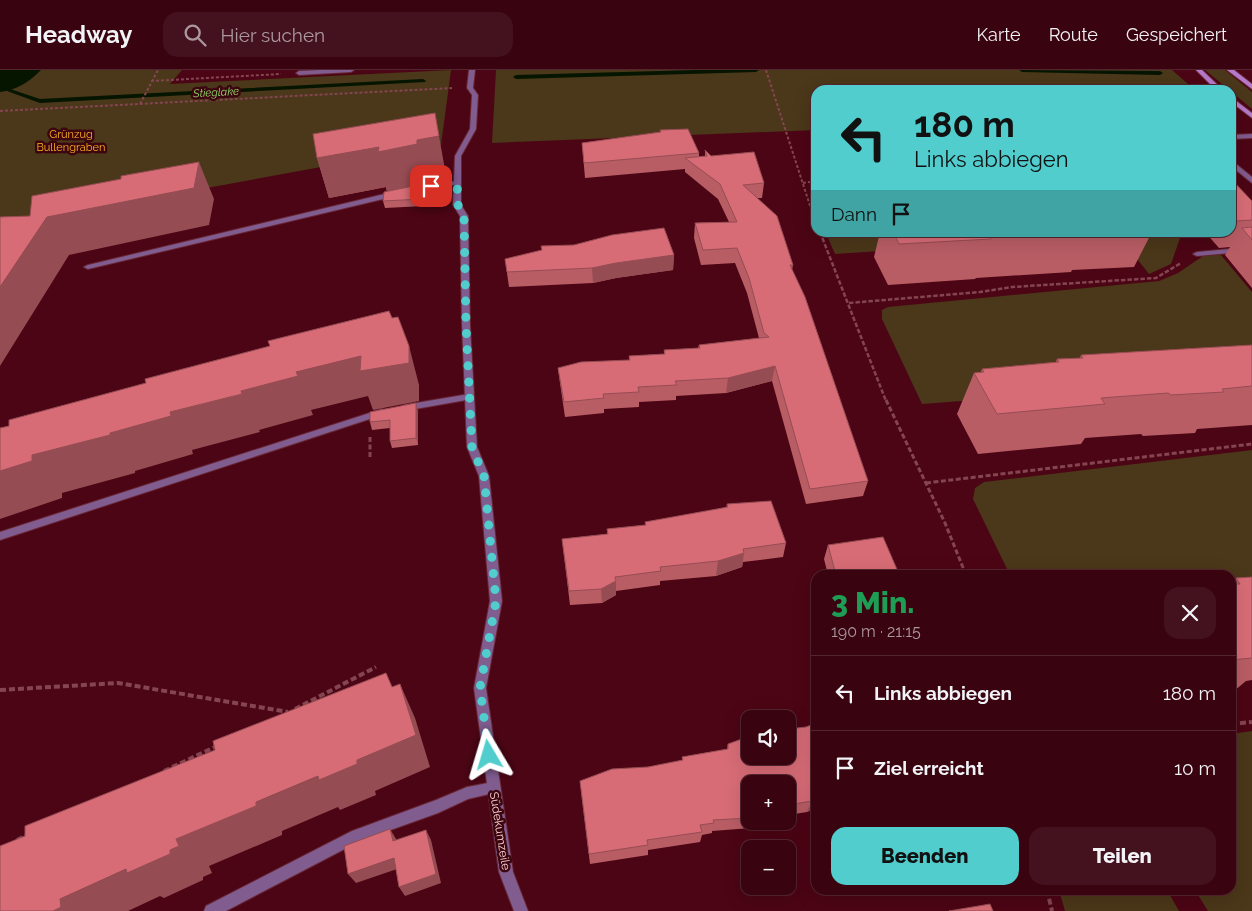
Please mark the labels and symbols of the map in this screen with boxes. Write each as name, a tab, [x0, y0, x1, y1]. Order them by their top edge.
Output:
water label: Stieglake	[192, 85, 239, 100]
park label: Grünzug Bullengraben	[36, 128, 106, 154]
pin	[410, 165, 452, 207]
position arrow	[462, 728, 514, 780]
street label: Südekumzeile	[487, 791, 513, 871]

